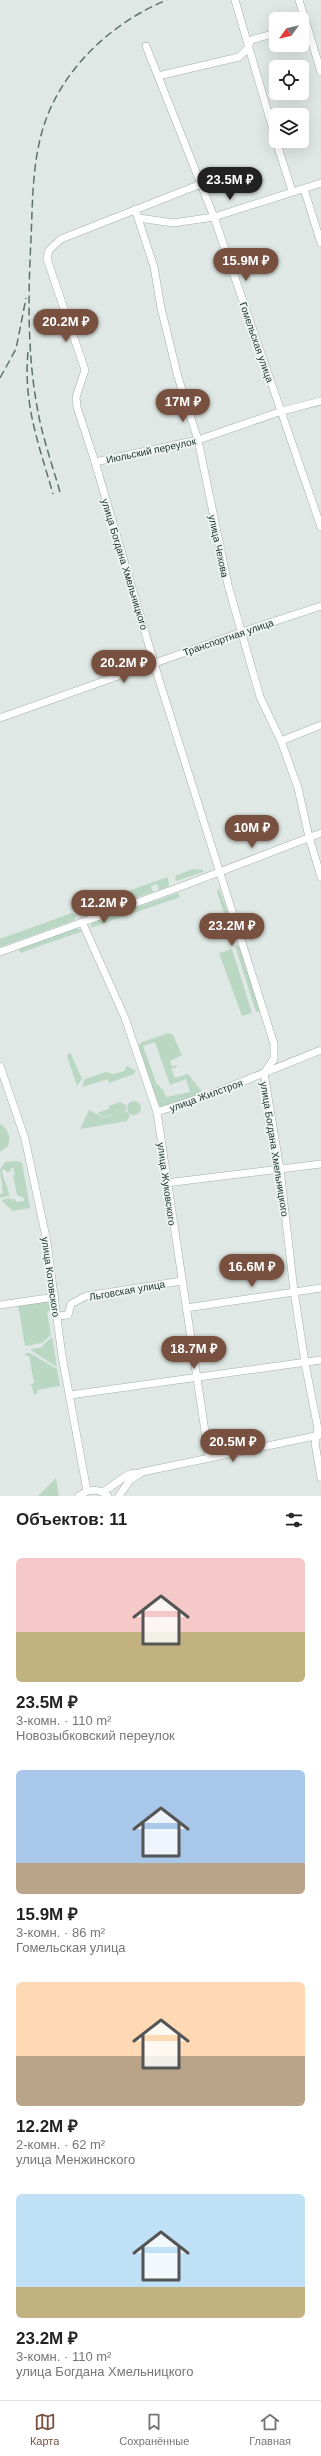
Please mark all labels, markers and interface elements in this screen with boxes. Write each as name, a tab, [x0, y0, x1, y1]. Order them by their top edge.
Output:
north arrow	[269, 12, 309, 52]
map controls	[269, 12, 309, 148]
button: locate	[269, 60, 309, 100]
button: layers	[269, 108, 309, 148]
pin: 23.5M ₽	[193, 167, 267, 201]
text: 23.5M ₽	[206, 172, 254, 187]
pin: 15.9M ₽	[209, 248, 283, 282]
text: 15.9M ₽	[222, 253, 270, 268]
street label: Гомельская улица	[238, 301, 276, 384]
pin: 20.2M ₽	[29, 309, 103, 343]
text: 20.2M ₽	[42, 314, 90, 329]
pin: 17M ₽	[155, 389, 211, 423]
text: 17M ₽	[165, 394, 201, 409]
street label: Июльский переулок	[105, 435, 198, 465]
street label: улица Богдана Хмельницкого	[99, 497, 150, 631]
street label: улица Чехова	[207, 514, 231, 579]
street label: Транспортная улица	[182, 617, 275, 658]
pin: 20.2M ₽	[87, 650, 161, 684]
text: 20.2M ₽	[100, 655, 148, 670]
pin: 10M ₽	[224, 815, 280, 849]
text: 10M ₽	[234, 820, 270, 835]
pin: 12.2M ₽	[67, 890, 141, 924]
text: 12.2M ₽	[80, 895, 128, 910]
pin: 23.2M ₽	[195, 913, 269, 947]
text: 23.2M ₽	[208, 918, 256, 933]
street label: улица Жилстроя	[168, 1077, 244, 1114]
street label: улица Богдана Хмельницкого	[258, 1081, 291, 1218]
street label: улица Жуковского	[155, 1142, 178, 1227]
street label: улица Котовского	[39, 1236, 62, 1318]
pin: 16.6M ₽	[215, 1254, 289, 1288]
text: 16.6M ₽	[228, 1259, 276, 1274]
street label: Льговская улица	[88, 1278, 166, 1303]
pin: 18.7M ₽	[157, 1336, 231, 1370]
text: 18.7M ₽	[170, 1341, 218, 1356]
pin: 20.5M ₽	[196, 1429, 270, 1463]
text: 20.5M ₽	[209, 1434, 257, 1449]
icon: filters	[283, 1509, 305, 1531]
text: Объектов: 11	[16, 1510, 127, 1529]
icon: home	[125, 1584, 197, 1656]
text: 23.5M ₽	[16, 1693, 78, 1712]
text: 3-комн. · 110 m²	[16, 1713, 111, 1728]
text: Новозыбковский переулок	[16, 1728, 175, 1743]
icon: home	[125, 1796, 197, 1868]
text: 15.9M ₽	[16, 1905, 78, 1924]
text: 3-комн. · 86 m²	[16, 1925, 105, 1940]
text: Гомельская улица	[16, 1940, 126, 1955]
icon: home	[125, 2008, 197, 2080]
text: 12.2M ₽	[16, 2117, 78, 2136]
text: 2-комн. · 62 m²	[16, 2137, 105, 2152]
text: улица Менжинского	[16, 2152, 135, 2167]
icon: home	[125, 2220, 197, 2292]
text: 23.2M ₽	[16, 2329, 78, 2348]
text: 3-комн. · 110 m²	[16, 2349, 111, 2364]
text: улица Богдана Хмельницкого	[16, 2364, 194, 2379]
tab: Карта	[30, 2411, 59, 2447]
tab: Сохранённые	[119, 2411, 189, 2447]
tab: Главная	[249, 2411, 291, 2447]

